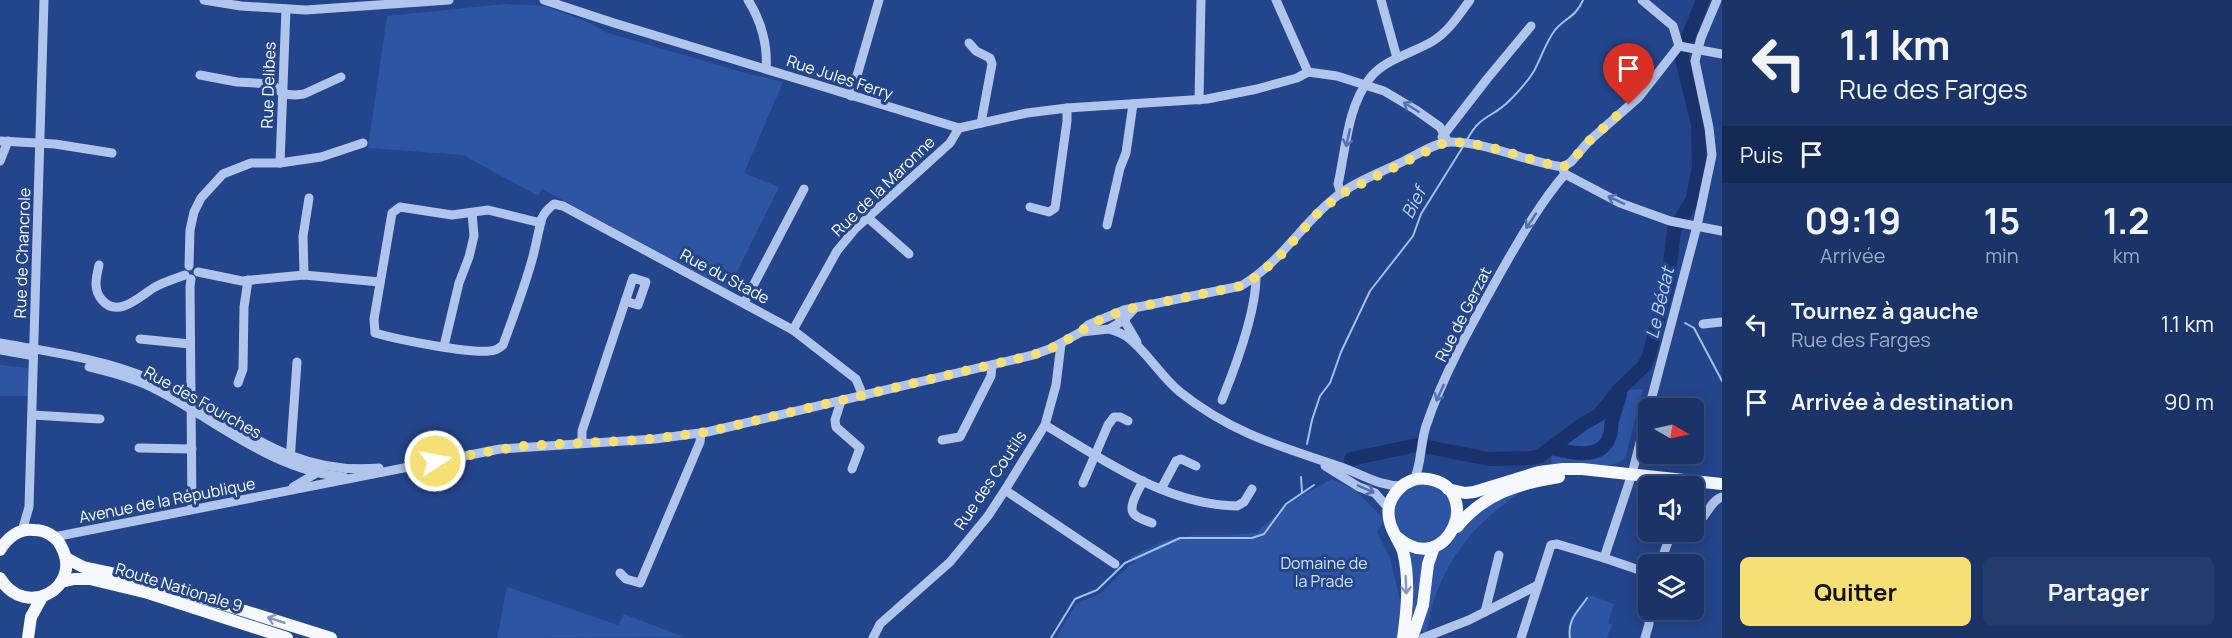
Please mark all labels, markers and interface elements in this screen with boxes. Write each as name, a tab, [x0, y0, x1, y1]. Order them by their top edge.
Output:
text: 1.1 km	[1839, 15, 1951, 73]
icon: left	[1740, 24, 1818, 102]
street label: Rue Delibes	[255, 41, 281, 129]
pin	[1603, 43, 1654, 105]
street label: Rue Jules Ferry	[784, 49, 897, 105]
icon: arrive	[1612, 52, 1645, 85]
text: Rue des Farges	[1839, 70, 2028, 107]
one-way arrow	[1403, 101, 1420, 114]
one-way arrow	[1342, 128, 1353, 147]
street label: Rue de la Maronne	[827, 131, 939, 241]
icon: arrive	[1795, 138, 1828, 171]
text: Puis	[1740, 140, 1783, 170]
water label: Bief	[1395, 180, 1433, 222]
street label: Rue de Chancrole	[9, 187, 35, 319]
one-way arrow	[1607, 194, 1625, 206]
text: 09:19	[1804, 196, 1901, 245]
text: 15	[1983, 196, 2020, 245]
text: 1.2	[2103, 196, 2150, 245]
one-way arrow	[1525, 213, 1537, 229]
text: Arrivée	[1820, 242, 1885, 269]
text: min	[1985, 242, 2019, 269]
text: km	[2113, 242, 2140, 269]
street label: Rue du Stade	[676, 243, 774, 309]
street label: Rue de Gerzat	[1430, 263, 1496, 365]
water label: Le Bédat	[1639, 263, 1679, 341]
text: Tournez à gauche	[1791, 296, 1978, 326]
icon: left	[1740, 308, 1773, 341]
text: 1.1 km	[2161, 309, 2214, 339]
text: Rue des Farges	[1791, 326, 1931, 353]
street label: Rue des Fourches	[140, 361, 266, 443]
one-way arrow	[1434, 384, 1445, 402]
icon: arrive	[1740, 386, 1773, 419]
text: Arrivée à destination	[1791, 387, 2014, 417]
text: 90 m	[2164, 387, 2214, 417]
north arrow	[1638, 398, 1704, 464]
map controls	[1638, 398, 1704, 620]
street label: Rue des Coutils	[949, 426, 1031, 534]
position arrow	[403, 429, 467, 493]
street label: Avenue de la République	[77, 472, 257, 528]
button: sound	[1638, 476, 1704, 542]
one-way arrow	[1356, 484, 1375, 495]
park label: Domaine de la Prade	[1280, 552, 1368, 592]
button: layers	[1638, 554, 1704, 620]
street label: Route Nationale 9	[113, 557, 245, 617]
button: Quitter	[1740, 557, 1971, 626]
button: Partager	[1983, 557, 2214, 626]
one-way arrow	[1400, 575, 1412, 595]
one-way arrow	[267, 614, 286, 625]

